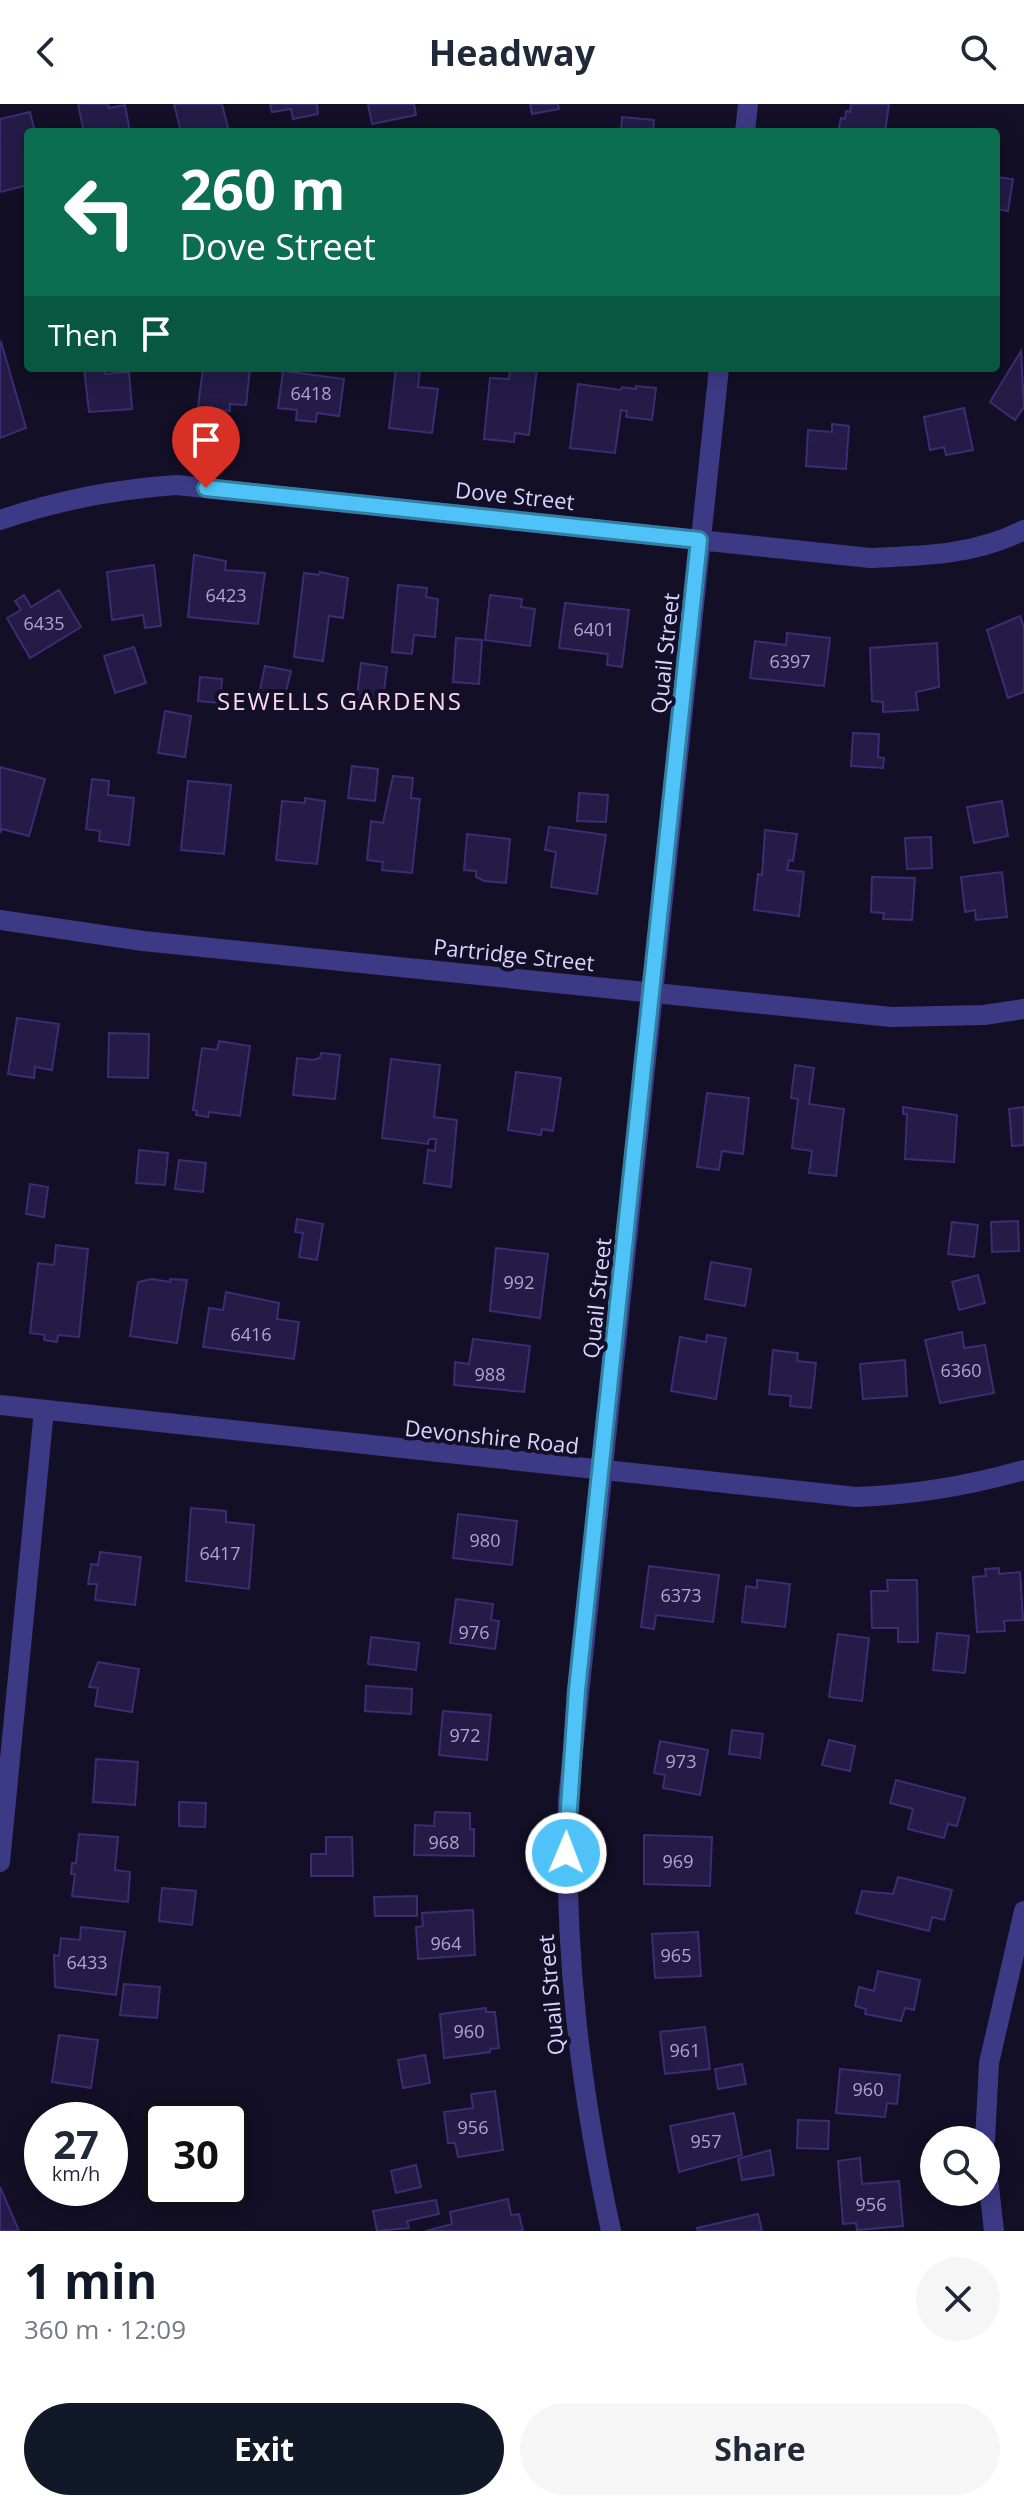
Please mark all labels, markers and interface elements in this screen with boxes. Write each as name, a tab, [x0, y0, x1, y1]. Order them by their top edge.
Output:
text: Headway	[429, 28, 595, 77]
icon: back	[24, 30, 68, 74]
icon: search	[956, 30, 1000, 74]
text: 260 m	[180, 150, 346, 226]
icon: left	[48, 160, 152, 264]
text: Dove Street	[180, 222, 376, 271]
icon: arrive	[134, 312, 178, 356]
text: Then	[48, 314, 118, 355]
house number: 6418	[290, 381, 332, 405]
pin	[172, 406, 240, 488]
icon: arrive	[184, 418, 228, 462]
street label: Dove Street	[454, 474, 576, 516]
house number: 6423	[205, 583, 247, 607]
street label: Quail Street	[643, 591, 685, 715]
house number: 6435	[23, 611, 65, 635]
house number: 6401	[573, 617, 615, 641]
house number: 6397	[769, 649, 811, 673]
district label: SEWELLS GARDENS	[217, 684, 463, 717]
street label: Partridge Street	[432, 931, 596, 977]
street label: Quail Street	[575, 1236, 617, 1360]
house number: 992	[504, 1270, 534, 1294]
house number: 6416	[230, 1322, 272, 1346]
house number: 6360	[940, 1358, 982, 1382]
house number: 988	[475, 1362, 505, 1386]
street label: Devonshire Road	[403, 1412, 581, 1460]
house number: 980	[470, 1528, 500, 1552]
house number: 6417	[199, 1541, 241, 1565]
house number: 6373	[660, 1583, 702, 1607]
house number: 976	[459, 1620, 489, 1644]
house number: 972	[450, 1723, 480, 1747]
house number: 973	[666, 1749, 696, 1773]
position arrow	[524, 1811, 608, 1895]
house number: 968	[429, 1830, 459, 1854]
house number: 969	[663, 1849, 693, 1873]
house number: 964	[431, 1931, 461, 1955]
street label: Quail Street	[530, 1933, 570, 2057]
house number: 965	[661, 1943, 691, 1967]
house number: 6433	[66, 1950, 108, 1974]
house number: 960	[454, 2019, 484, 2043]
house number: 961	[670, 2038, 700, 2062]
house number: 960	[853, 2077, 883, 2101]
speed limit sign: 30	[144, 2102, 248, 2206]
house number: 956	[458, 2115, 488, 2139]
text: 27	[53, 2116, 99, 2171]
map controls	[920, 2126, 1000, 2206]
button: search	[920, 2126, 1000, 2206]
house number: 957	[691, 2129, 721, 2153]
text: km/h	[52, 2160, 100, 2187]
house number: 956	[856, 2192, 886, 2216]
text: 1 min	[24, 2248, 157, 2313]
button: close	[916, 2257, 1000, 2341]
text: 360 m · 12:09	[24, 2311, 186, 2347]
button: Exit	[24, 2403, 504, 2495]
button: Share	[520, 2403, 1000, 2495]

